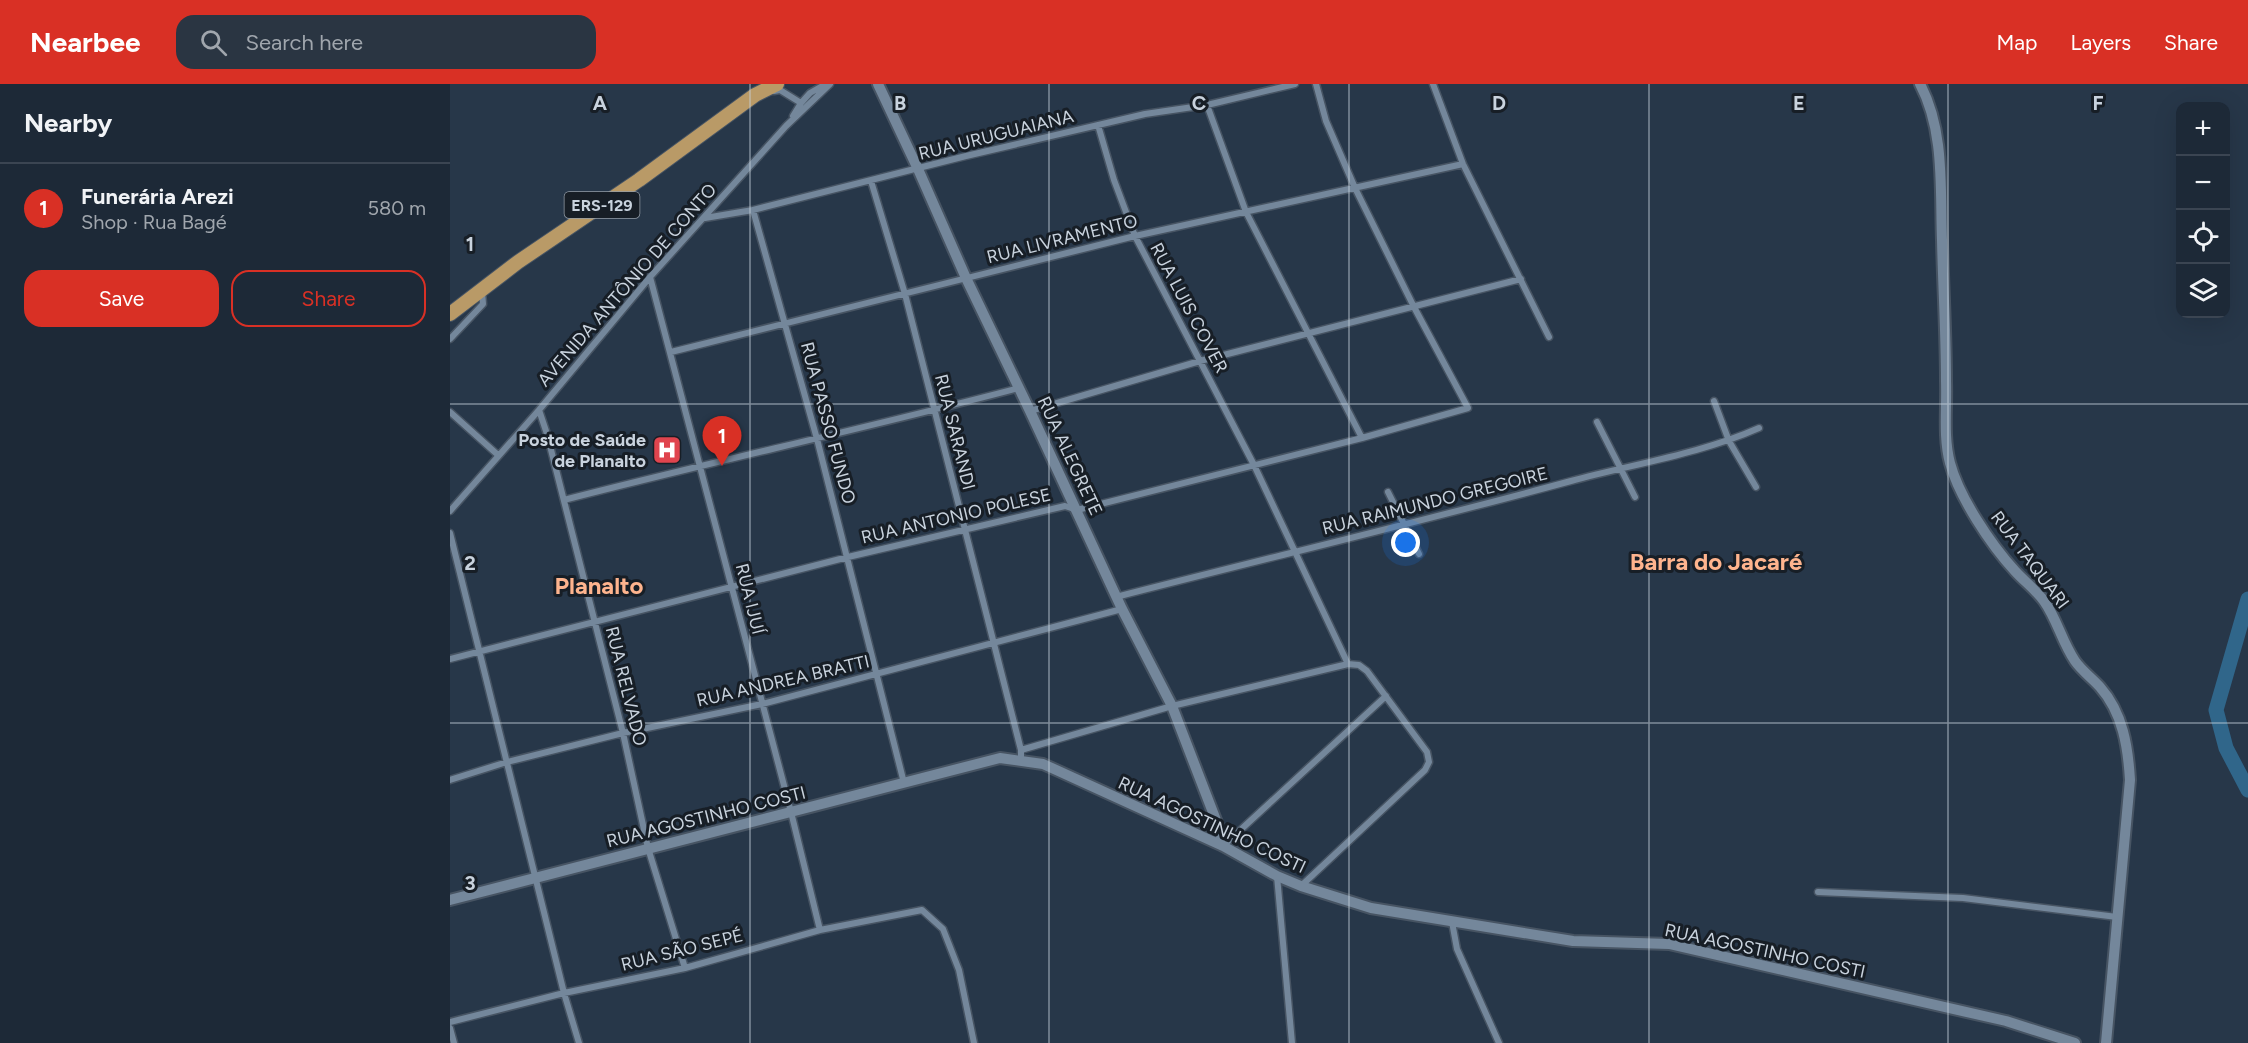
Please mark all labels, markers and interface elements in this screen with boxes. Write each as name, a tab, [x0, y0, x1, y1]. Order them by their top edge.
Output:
search box	[176, 15, 596, 69]
text: Nearbee	[30, 25, 140, 59]
icon: search	[197, 26, 230, 59]
text: Search here	[245, 29, 363, 56]
text: Map	[1997, 30, 2037, 55]
text: Layers	[2070, 30, 2131, 55]
text: Share	[2164, 30, 2218, 55]
text: A	[593, 91, 608, 115]
text: B	[894, 91, 906, 115]
text: C	[1192, 91, 1206, 115]
text: D	[1492, 91, 1506, 115]
text: E	[1793, 91, 1805, 115]
text: F	[2092, 91, 2104, 115]
map controls	[2176, 102, 2230, 318]
button: +	[2176, 102, 2230, 156]
street label: RUA URUGUAIANA	[916, 105, 1076, 165]
text: Nearby	[24, 107, 112, 139]
button: −	[2176, 156, 2230, 210]
street label: AVENIDA ANTÔNIO DE CONTO	[533, 179, 721, 391]
text: Funerária Arezi	[81, 183, 234, 210]
road number: ERS-129	[564, 192, 640, 218]
text: 1	[39, 196, 48, 220]
text: 580 m	[367, 196, 426, 220]
text: Shop · Rua Bagé	[81, 210, 227, 234]
street label: RUA LIVRAMENTO	[984, 210, 1140, 268]
button: locate	[2176, 210, 2230, 264]
text: 1	[466, 232, 474, 256]
street label: RUA LUIS COVER	[1145, 239, 1233, 377]
button: layers	[2176, 264, 2230, 318]
button: Save	[24, 270, 219, 327]
button: Share	[231, 270, 426, 327]
street label: RUA PASSO FUNDO	[796, 340, 860, 506]
street label: RUA SARANDI	[930, 372, 980, 492]
street label: RUA ALEGRETE	[1033, 393, 1107, 519]
pin: 1	[702, 416, 742, 466]
place label: Posto de Saúde de Planalto	[518, 429, 646, 472]
hospital icon: Posto de Saúde de Planalto	[651, 434, 683, 466]
street label: RUA RAIMUNDO GREGOIRE	[1320, 462, 1550, 540]
street label: RUA ANTONIO POLESE	[859, 483, 1053, 549]
street label: RUA TAQUARI	[1986, 507, 2074, 613]
your location	[1391, 528, 1420, 557]
district label: Barra do Jacaré	[1630, 547, 1802, 576]
text: 2	[464, 551, 476, 575]
street label: RUA IJUÍ	[731, 561, 770, 638]
district label: Planalto	[555, 571, 643, 600]
street label: RUA RELVADO	[601, 624, 651, 748]
street label: RUA ANDREA BRATTI	[694, 650, 872, 712]
street label: RUA AGOSTINHO COSTI	[1115, 772, 1309, 878]
street label: RUA AGOSTINHO COSTI	[604, 782, 808, 852]
text: 3	[464, 871, 476, 895]
street label: RUA AGOSTINHO COSTI	[1663, 919, 1867, 983]
street label: RUA SÃO SEPÉ	[619, 924, 745, 976]

